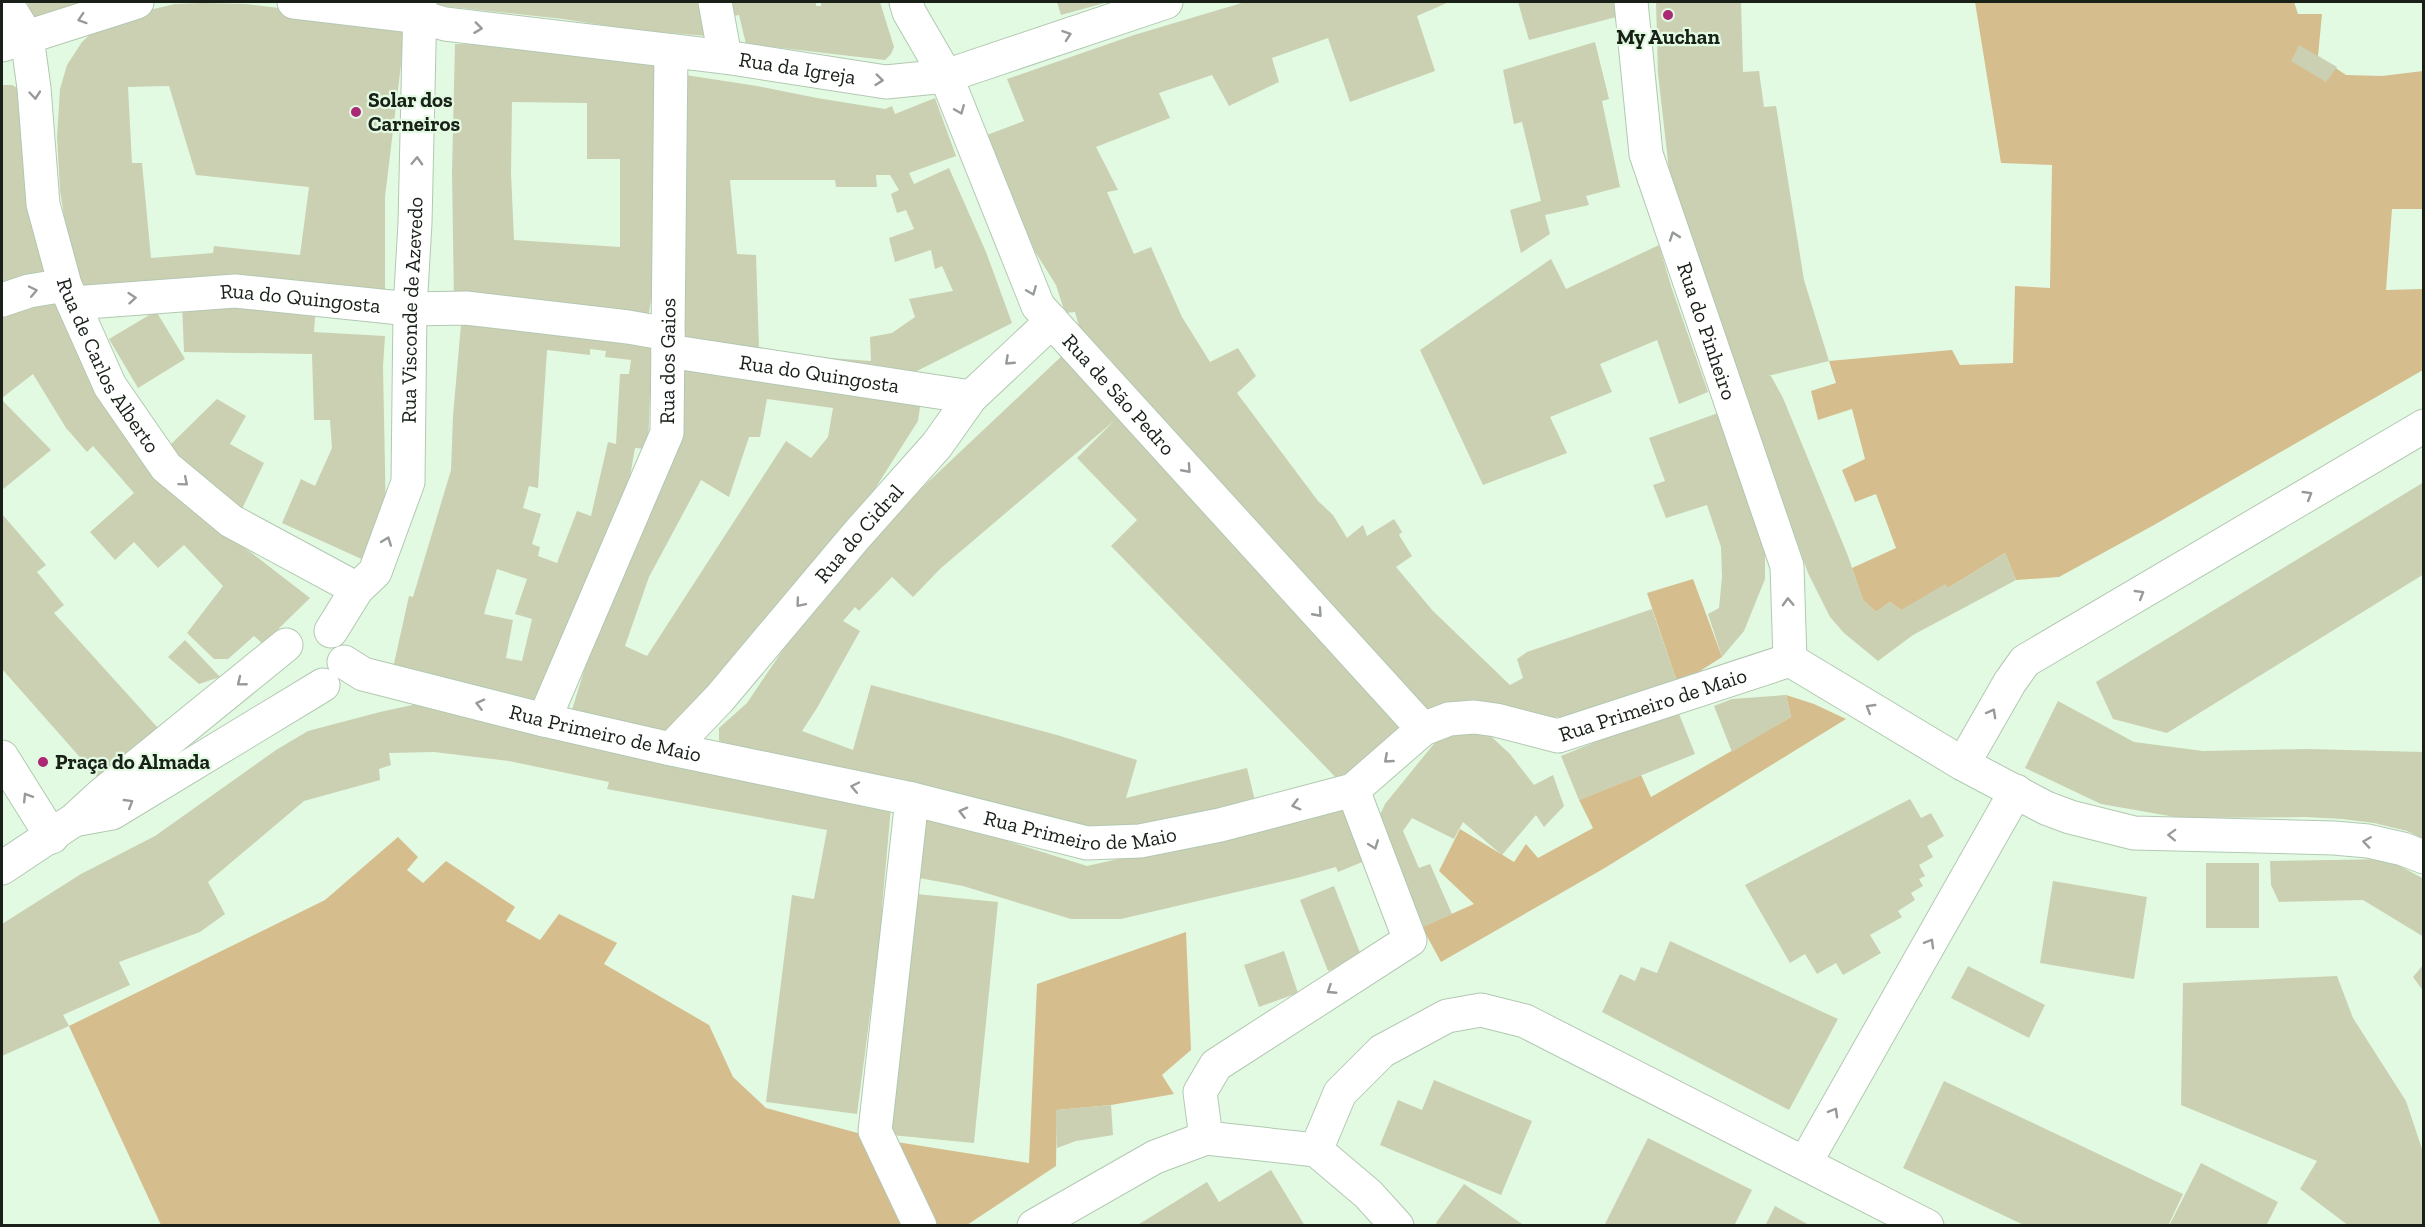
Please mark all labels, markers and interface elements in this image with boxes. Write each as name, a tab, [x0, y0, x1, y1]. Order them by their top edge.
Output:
marker: My Auchan	[1661, 8, 1675, 22]
one-way arrow	[77, 12, 88, 24]
one-way arrow	[473, 21, 483, 34]
place label: My Auchan	[1616, 24, 1720, 49]
one-way arrow	[1061, 30, 1072, 42]
street label: Rua da Igreja	[737, 46, 858, 89]
one-way arrow	[875, 73, 884, 86]
place label: Solar dos Carneiros	[368, 87, 461, 136]
one-way arrow	[28, 90, 41, 99]
one-way arrow	[953, 104, 965, 115]
marker: Solar dos Carneiros	[349, 105, 363, 119]
one-way arrow	[410, 156, 423, 165]
street label: Rua Visconde de Azevedo	[396, 196, 428, 424]
one-way arrow	[1669, 231, 1682, 242]
street label: Rua do Pinheiro	[1672, 259, 1742, 403]
street label: Rua de Carlos Alberto	[52, 275, 165, 457]
street label: Rua do Quingosta	[219, 278, 382, 318]
one-way arrow	[28, 285, 38, 298]
one-way arrow	[1025, 285, 1037, 296]
one-way arrow	[127, 292, 136, 305]
street label: Rua dos Gaios	[654, 298, 680, 425]
street label: Rua de São Pedro	[1058, 328, 1181, 460]
street label: Rua do Quingosta	[738, 349, 901, 398]
one-way arrow	[1005, 354, 1016, 365]
one-way arrow	[1180, 462, 1191, 473]
one-way arrow	[177, 475, 188, 486]
street label: Rua do Cidral	[809, 479, 908, 588]
one-way arrow	[2302, 490, 2312, 502]
one-way arrow	[379, 536, 392, 547]
one-way arrow	[2134, 589, 2144, 601]
one-way arrow	[796, 596, 807, 607]
one-way arrow	[1782, 597, 1795, 606]
one-way arrow	[1311, 606, 1322, 617]
street label: Rua Primeiro de Maio	[1556, 662, 1750, 747]
one-way arrow	[236, 674, 247, 685]
one-way arrow	[475, 698, 485, 711]
street label: Rua Primeiro de Maio	[507, 699, 704, 767]
one-way arrow	[1866, 703, 1876, 715]
one-way arrow	[1985, 709, 1996, 720]
place label: Praça do Almada	[55, 749, 211, 774]
one-way arrow	[1384, 752, 1395, 763]
marker: Praça do Almada	[36, 755, 50, 769]
one-way arrow	[850, 782, 860, 795]
one-way arrow	[22, 793, 34, 803]
one-way arrow	[1292, 797, 1302, 810]
one-way arrow	[123, 798, 133, 810]
street label: Rua Primeiro de Maio	[981, 805, 1179, 855]
one-way arrow	[958, 807, 968, 819]
one-way arrow	[2168, 828, 2177, 841]
one-way arrow	[2363, 836, 2372, 848]
one-way arrow	[1366, 839, 1379, 849]
one-way arrow	[1923, 939, 1935, 949]
one-way arrow	[1327, 983, 1337, 995]
one-way arrow	[1827, 1108, 1838, 1118]

